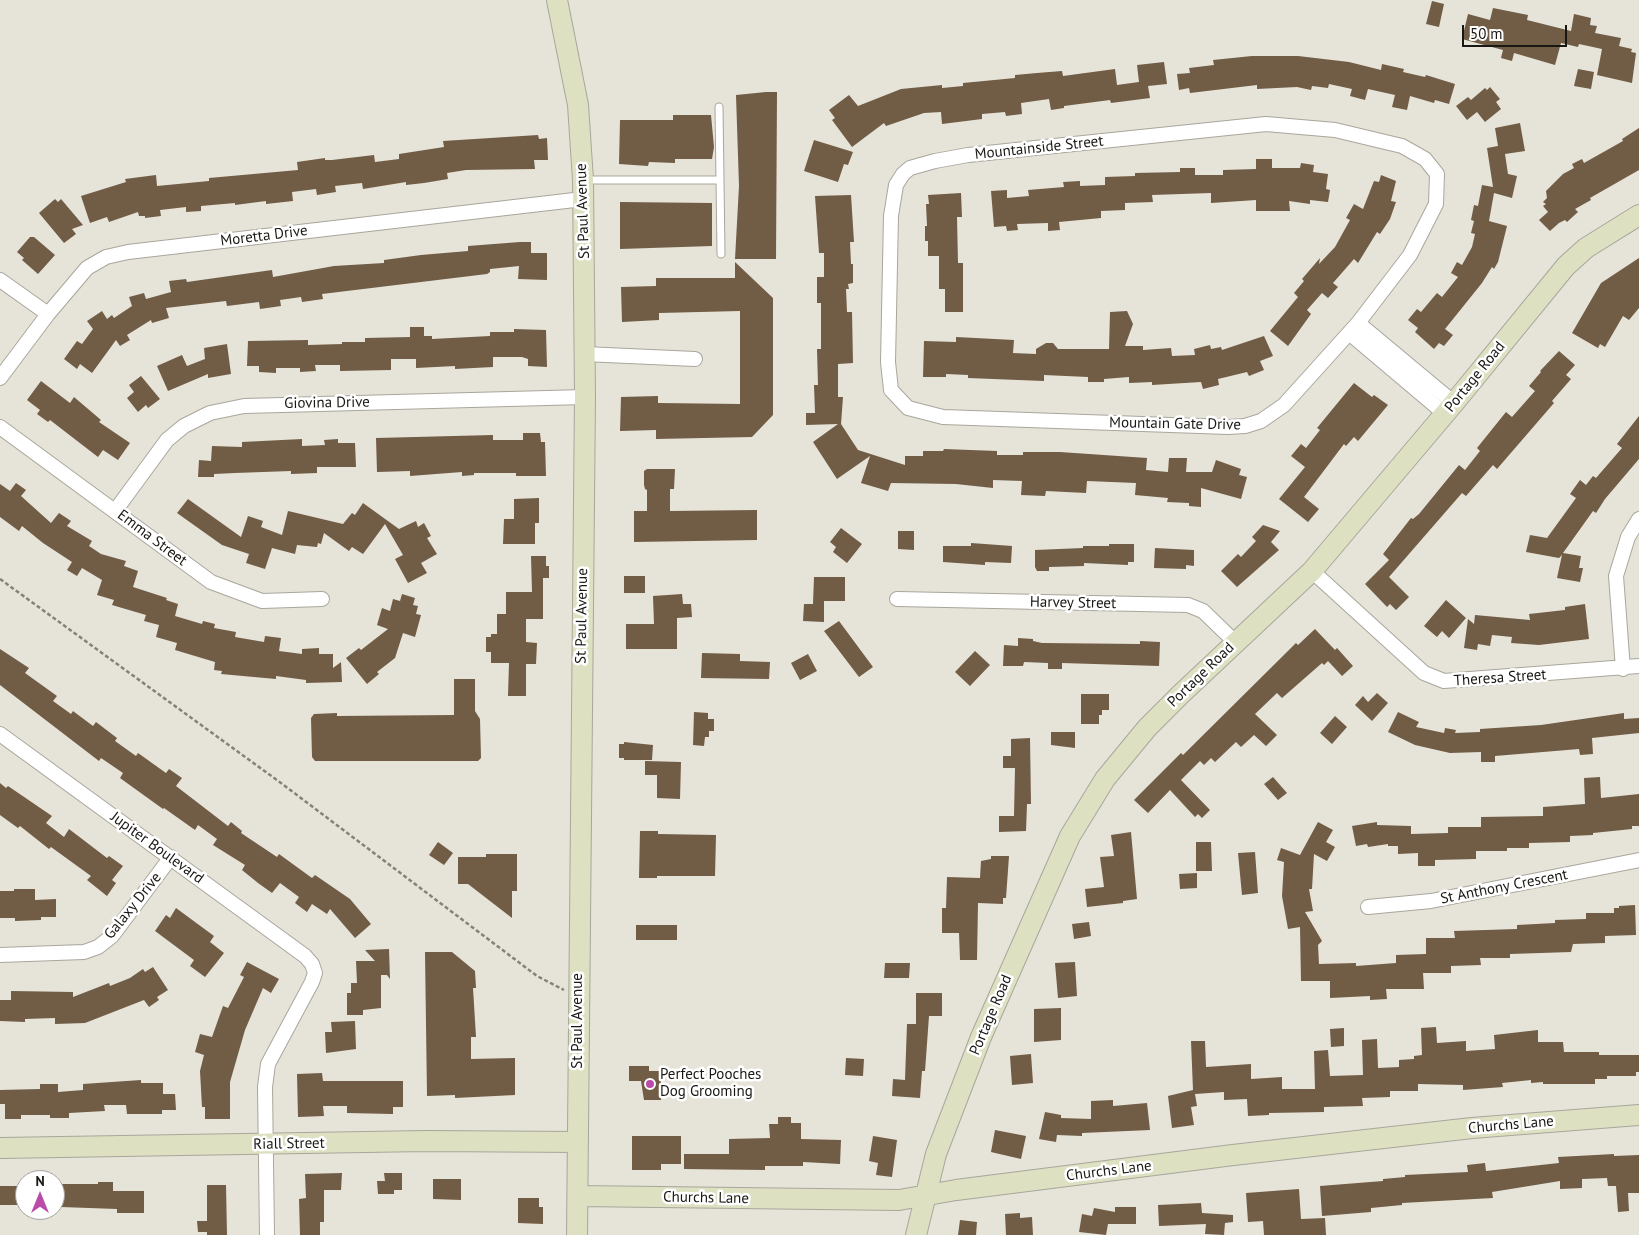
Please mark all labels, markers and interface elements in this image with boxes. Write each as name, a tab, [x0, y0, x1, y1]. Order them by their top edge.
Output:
scale bar	[1464, 15, 1569, 47]
text: 50 m	[1470, 24, 1503, 43]
street label: Mountainside Street	[974, 132, 1104, 164]
street label: St Paul Avenue	[572, 163, 594, 259]
street label: Moretta Drive	[219, 222, 309, 250]
street label: Portage Road	[1441, 338, 1509, 416]
street label: Giovina Drive	[284, 393, 370, 413]
street label: Mountain Gate Drive	[1109, 414, 1241, 434]
street label: Emma Street	[114, 506, 190, 570]
street label: St Paul Avenue	[572, 568, 592, 664]
street label: Harvey Street	[1030, 593, 1116, 613]
street label: Portage Road	[1164, 639, 1238, 711]
street label: Theresa Street	[1453, 666, 1547, 690]
street label: Jupiter Boulevard	[107, 808, 207, 888]
street label: St Anthony Crescent	[1439, 866, 1569, 908]
street label: Galaxy Drive	[101, 869, 165, 943]
street label: Portage Road	[966, 972, 1016, 1058]
street label: St Paul Avenue	[569, 973, 587, 1069]
place label: Perfect Pooches Dog Grooming	[660, 1066, 761, 1101]
marker: Perfect Pooches Dog Grooming	[644, 1078, 656, 1090]
street label: Churchs Lane	[1467, 1112, 1555, 1138]
street label: Riall Street	[253, 1134, 325, 1154]
street label: Churchs Lane	[1065, 1157, 1153, 1185]
north arrow	[15, 1170, 65, 1220]
text: N	[35, 1172, 45, 1190]
street label: Churchs Lane	[663, 1188, 749, 1208]

